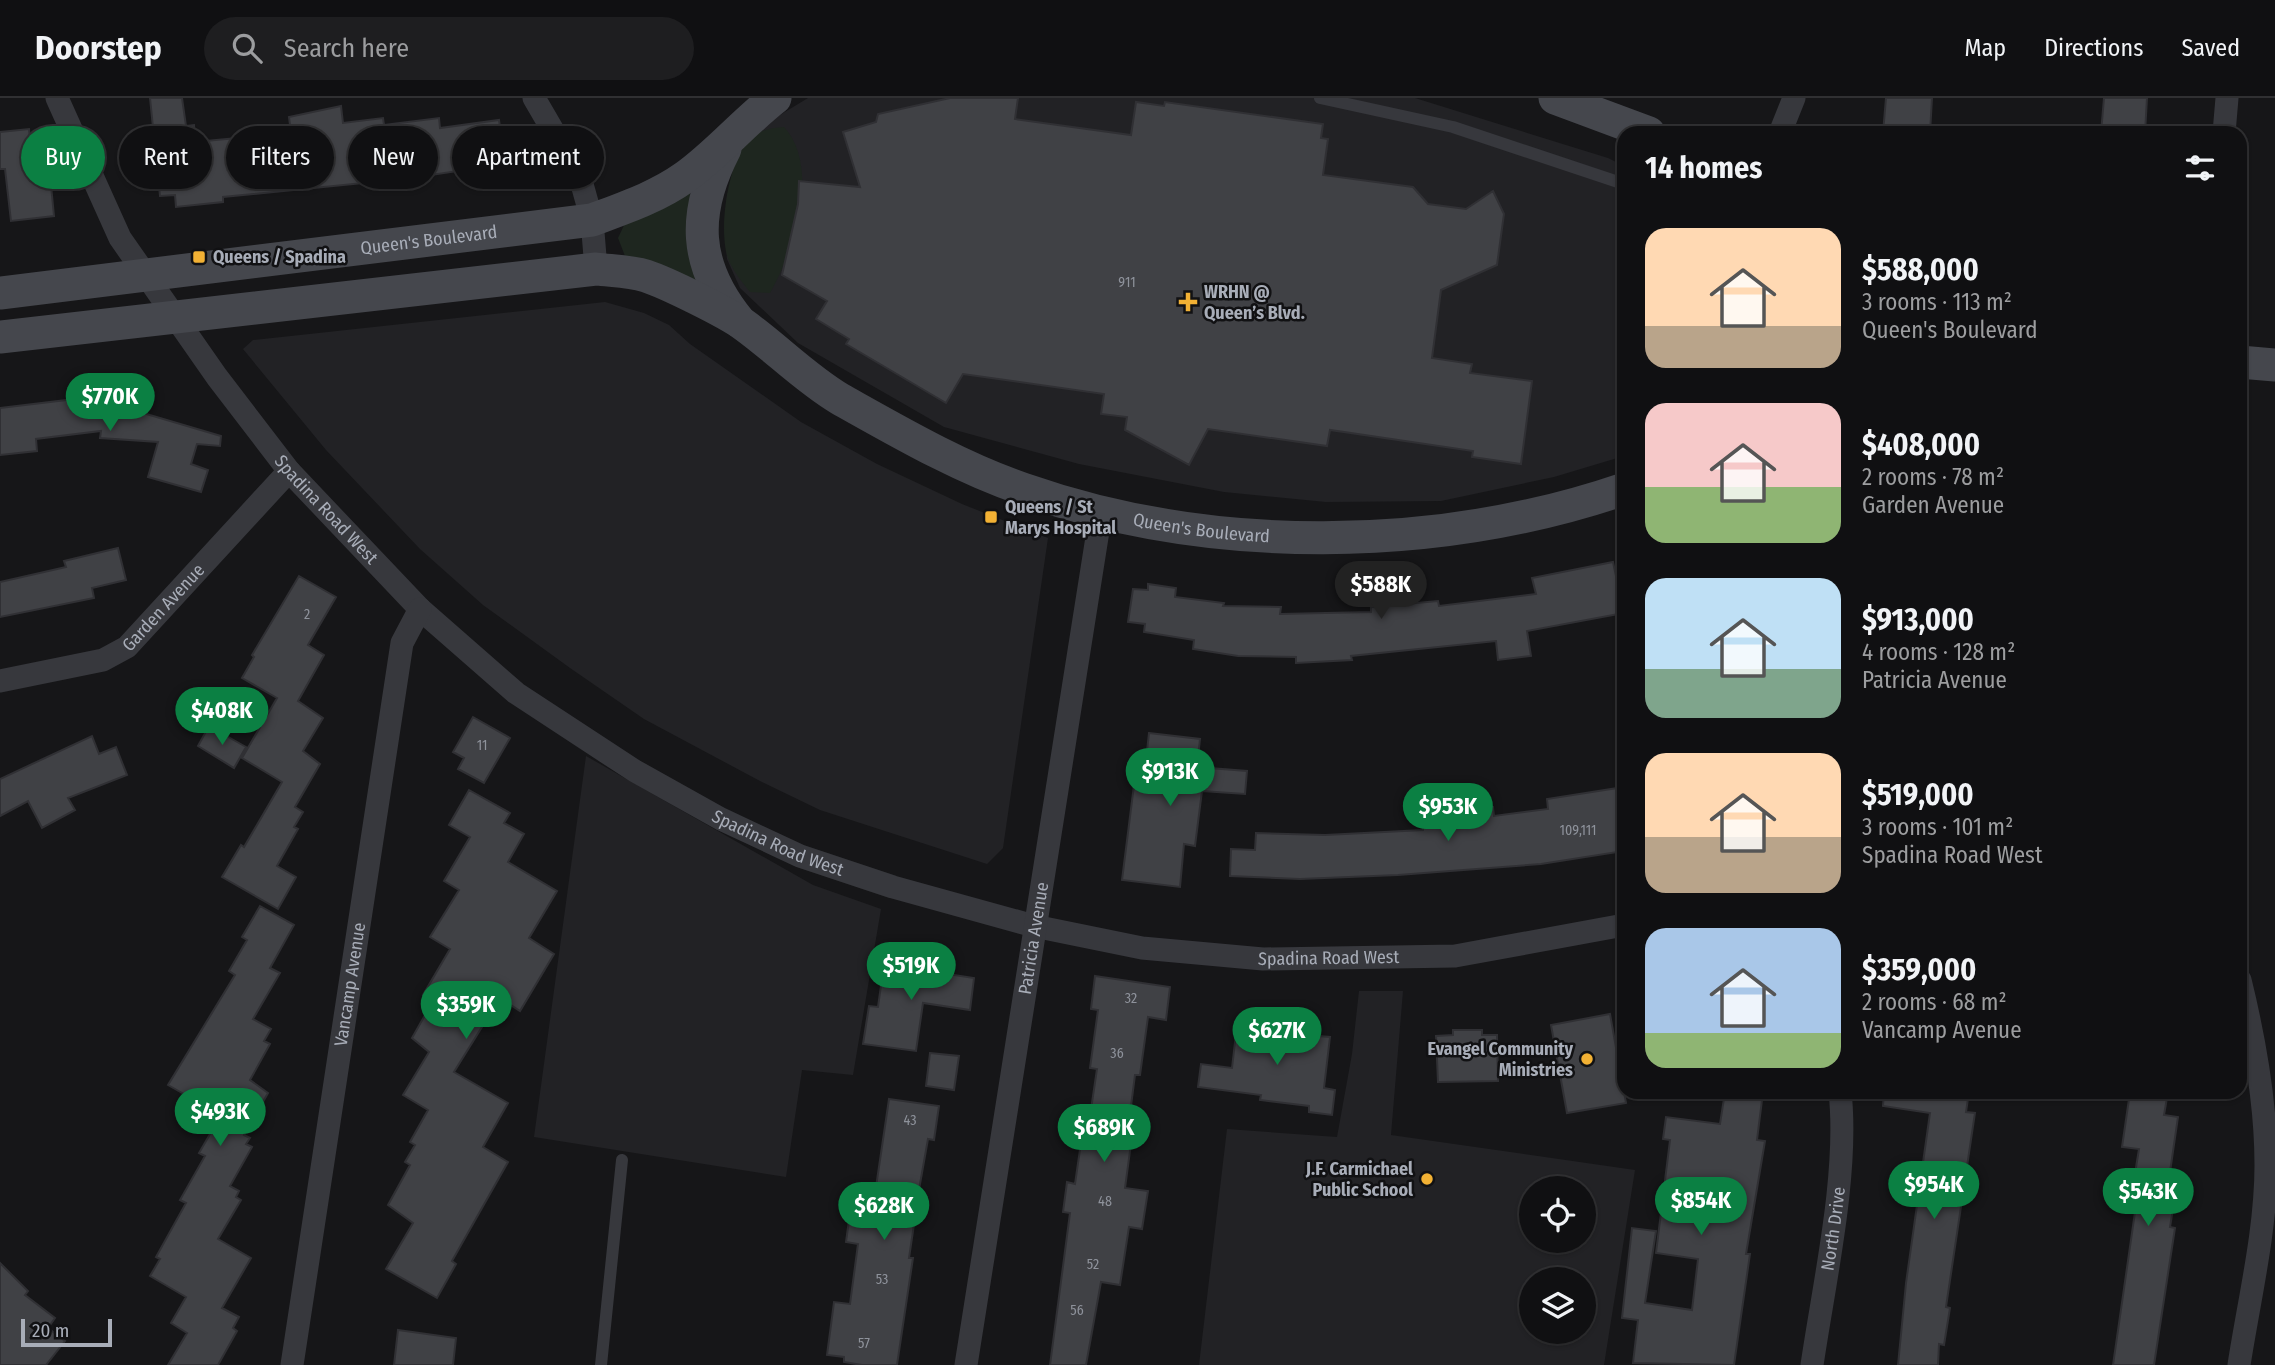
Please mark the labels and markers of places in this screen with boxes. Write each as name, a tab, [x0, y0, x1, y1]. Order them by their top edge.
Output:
place label: Queens / Spadina	[213, 246, 346, 268]
marker: Queens / Spadina	[191, 249, 207, 265]
place label: WRHN @ Queen’s Blvd.	[1204, 281, 1305, 324]
marker: WRHN @ Queen’s Blvd.	[1178, 292, 1198, 312]
pin: $770K	[61, 374, 159, 433]
place label: Queens / St Marys Hospital	[1005, 496, 1116, 539]
marker: Queens / St Marys Hospital	[983, 509, 999, 525]
pin: $588K	[1332, 561, 1430, 621]
pin: $408K	[173, 688, 271, 747]
pin: $913K	[1121, 748, 1219, 808]
pin: $953K	[1399, 784, 1497, 843]
pin: $519K	[862, 942, 960, 1002]
pin: $359K	[417, 982, 515, 1041]
pin: $627K	[1228, 1007, 1326, 1067]
place label: Evangel Community Ministries	[1428, 1038, 1573, 1081]
marker: Evangel Community Ministries	[1579, 1051, 1595, 1067]
pin: $493K	[171, 1088, 269, 1148]
pin: $689K	[1055, 1104, 1153, 1164]
place label: J.F. Carmichael Public School	[1305, 1158, 1413, 1201]
pin: $954K	[1885, 1162, 1983, 1221]
pin: $543K	[2099, 1168, 2197, 1228]
marker: J.F. Carmichael Public School	[1419, 1171, 1435, 1187]
pin: $854K	[1652, 1178, 1750, 1237]
pin: $628K	[835, 1182, 933, 1242]

